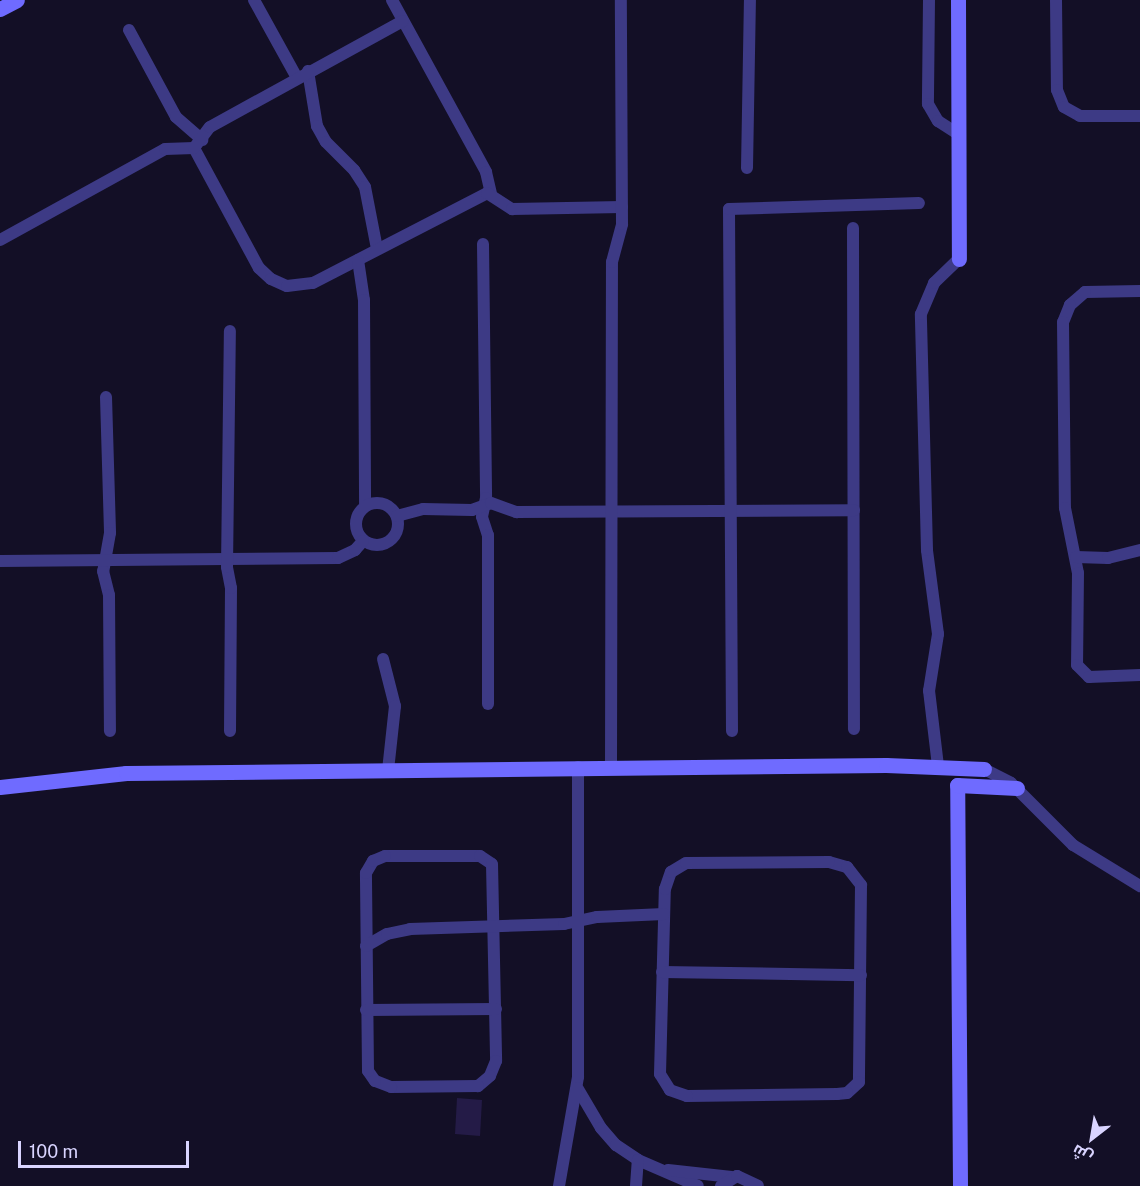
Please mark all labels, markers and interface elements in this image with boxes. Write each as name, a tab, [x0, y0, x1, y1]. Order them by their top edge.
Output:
north arrow	[1062, 1108, 1122, 1168]
scale bar	[21, 1129, 192, 1167]
text: ش	[1069, 1140, 1096, 1167]
text: 100 m	[29, 1141, 78, 1162]

